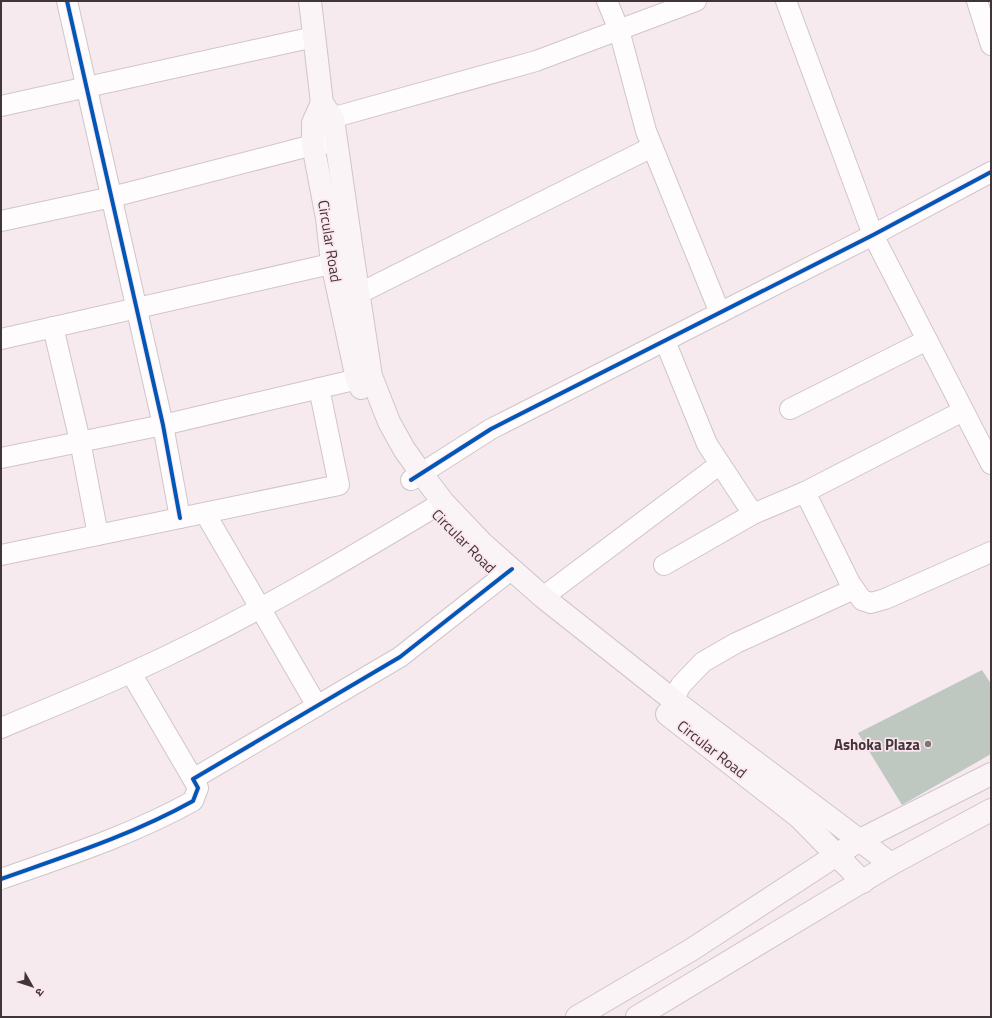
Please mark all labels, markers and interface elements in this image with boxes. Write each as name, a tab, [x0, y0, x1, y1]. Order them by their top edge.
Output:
street label: Circular Road	[312, 198, 348, 284]
street label: Circular Road	[427, 504, 501, 578]
street label: Circular Road	[672, 714, 752, 784]
place label: Ashoka Plaza	[834, 733, 920, 756]
marker: Ashoka Plaza	[923, 739, 933, 749]
north arrow	[12, 966, 52, 1006]
text: उ	[31, 985, 48, 1000]

